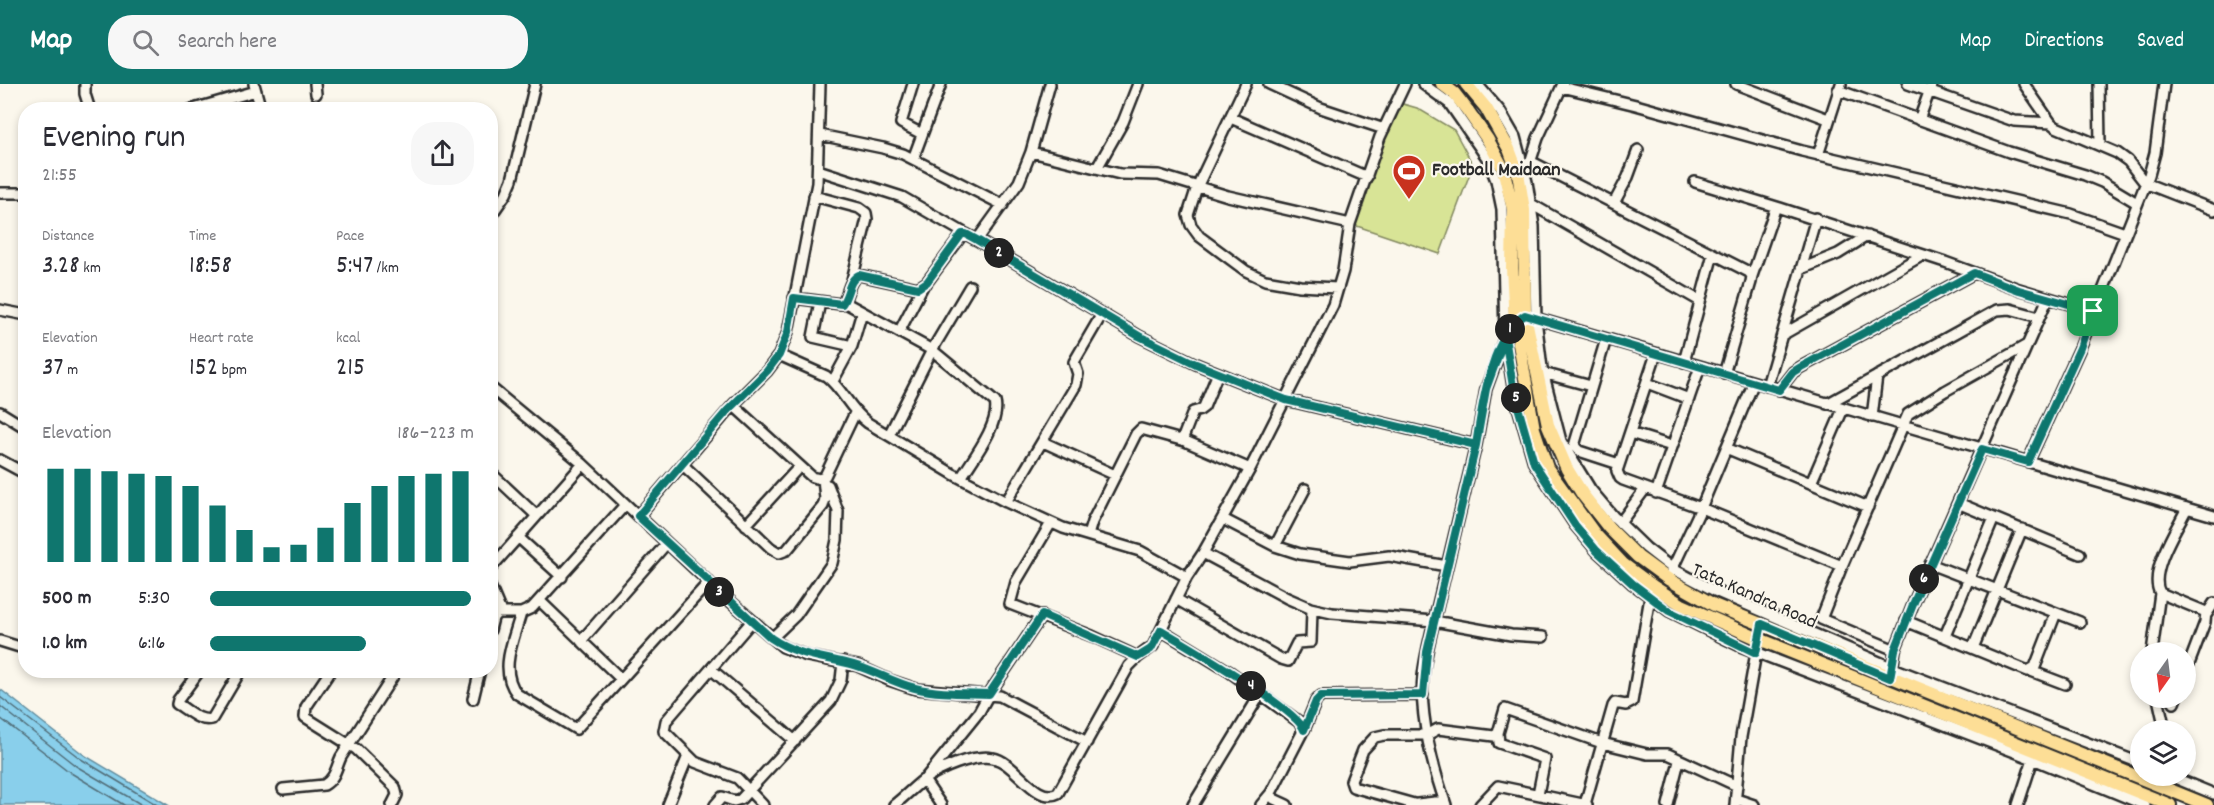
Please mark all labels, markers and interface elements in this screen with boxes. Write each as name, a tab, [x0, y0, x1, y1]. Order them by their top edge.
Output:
search box	[108, 15, 528, 69]
text: Map	[30, 22, 72, 62]
icon: search	[129, 26, 162, 59]
text: Search here	[177, 27, 277, 58]
text: Map	[1960, 27, 1991, 57]
text: Directions	[2024, 27, 2104, 57]
text: Saved	[2137, 27, 2184, 57]
text: Evening run	[42, 116, 186, 163]
button: share	[411, 122, 474, 185]
sports icon: Football Maidaan	[1391, 153, 1427, 200]
place label: Football Maidaan	[1432, 157, 1560, 185]
text: 21:55	[42, 162, 77, 190]
text: Distance	[42, 225, 94, 248]
text: Time	[189, 225, 216, 248]
text: Pace	[336, 225, 364, 248]
pin: 2	[984, 238, 1014, 268]
text: 2	[996, 241, 1003, 264]
text: 3.28	[42, 248, 80, 285]
text: 18:58	[189, 248, 232, 285]
text: 5:47	[336, 248, 373, 285]
text: km	[80, 257, 101, 280]
text: /km	[373, 257, 399, 280]
pin	[2067, 285, 2118, 336]
icon: arrive	[2076, 294, 2109, 327]
pin: 1	[1495, 314, 1525, 344]
text: 1	[1508, 317, 1512, 340]
text: Elevation	[42, 327, 98, 350]
text: Heart rate	[189, 327, 254, 350]
text: kcal	[336, 327, 360, 350]
text: 37	[42, 350, 64, 387]
text: 152	[189, 350, 218, 387]
text: 215	[336, 350, 365, 387]
text: m	[64, 359, 78, 382]
text: bpm	[218, 359, 247, 382]
pin: 5	[1501, 383, 1531, 413]
text: 5	[1512, 386, 1520, 409]
text: Elevation	[42, 420, 112, 448]
text: 186–223 m	[397, 420, 474, 448]
street label: Tata Kandra Road	[1687, 557, 1821, 637]
pin: 6	[1909, 564, 1939, 594]
text: 6	[1920, 567, 1928, 590]
pin: 3	[704, 577, 734, 607]
text: 3	[715, 580, 723, 603]
text: 500 m	[42, 585, 91, 613]
text: 5:30	[138, 585, 170, 613]
text: 1.0 km	[42, 630, 87, 658]
text: 6:16	[138, 630, 165, 658]
north arrow	[2130, 642, 2196, 708]
map controls	[2130, 642, 2196, 786]
pin: 4	[1236, 671, 1266, 701]
text: 4	[1248, 674, 1254, 697]
button: layers	[2130, 720, 2196, 786]

